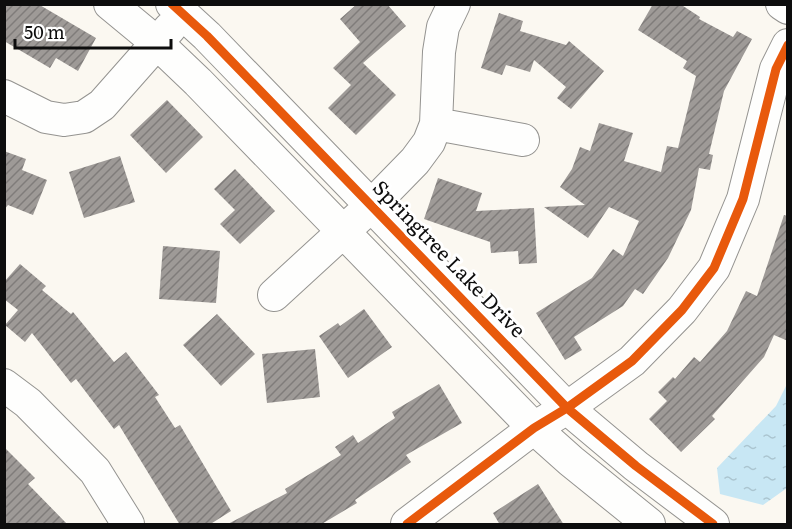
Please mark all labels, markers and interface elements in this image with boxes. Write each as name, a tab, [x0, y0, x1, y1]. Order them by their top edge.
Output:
scale bar	[15, 12, 171, 50]
text: 50 m	[24, 18, 65, 45]
street label: Springtree Lake Drive	[367, 172, 534, 343]

